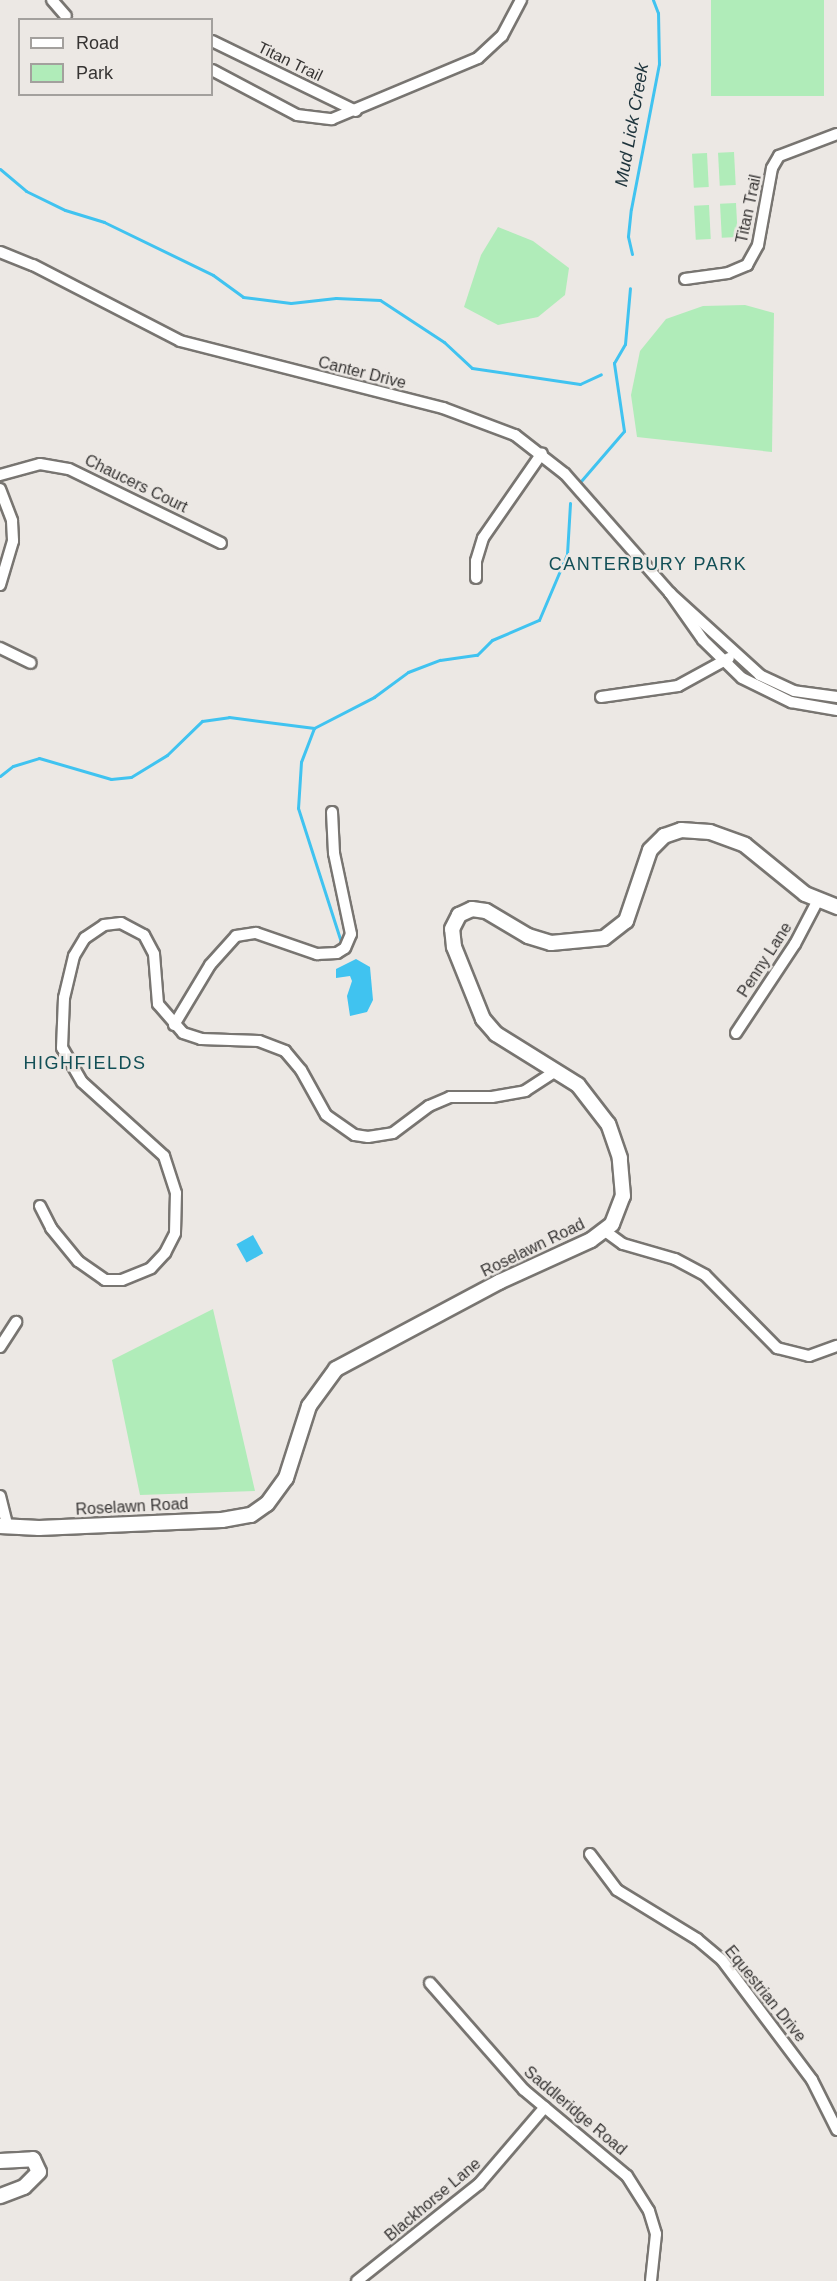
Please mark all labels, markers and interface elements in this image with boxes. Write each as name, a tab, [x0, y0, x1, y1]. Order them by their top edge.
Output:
legend	[18, 18, 213, 96]
text: Road	[76, 33, 119, 53]
street label: Titan Trail	[254, 38, 326, 86]
water label: Mud Lick Creek	[611, 62, 653, 188]
text: Park	[76, 63, 113, 83]
street label: Titan Trail	[732, 173, 766, 245]
street label: Canter Drive	[316, 353, 408, 393]
street label: Chaucers Court	[81, 451, 191, 517]
district label: CANTERBURY PARK	[549, 553, 747, 575]
street label: Penny Lane	[734, 919, 796, 1001]
district label: HIGHFIELDS	[23, 1052, 147, 1074]
street label: Roselawn Road	[478, 1215, 588, 1281]
street label: Roselawn Road	[75, 1494, 189, 1520]
street label: Equestrian Drive	[720, 1942, 810, 2046]
street label: Saddleridge Road	[520, 2062, 630, 2160]
street label: Blackhorse Lane	[381, 2154, 485, 2246]

